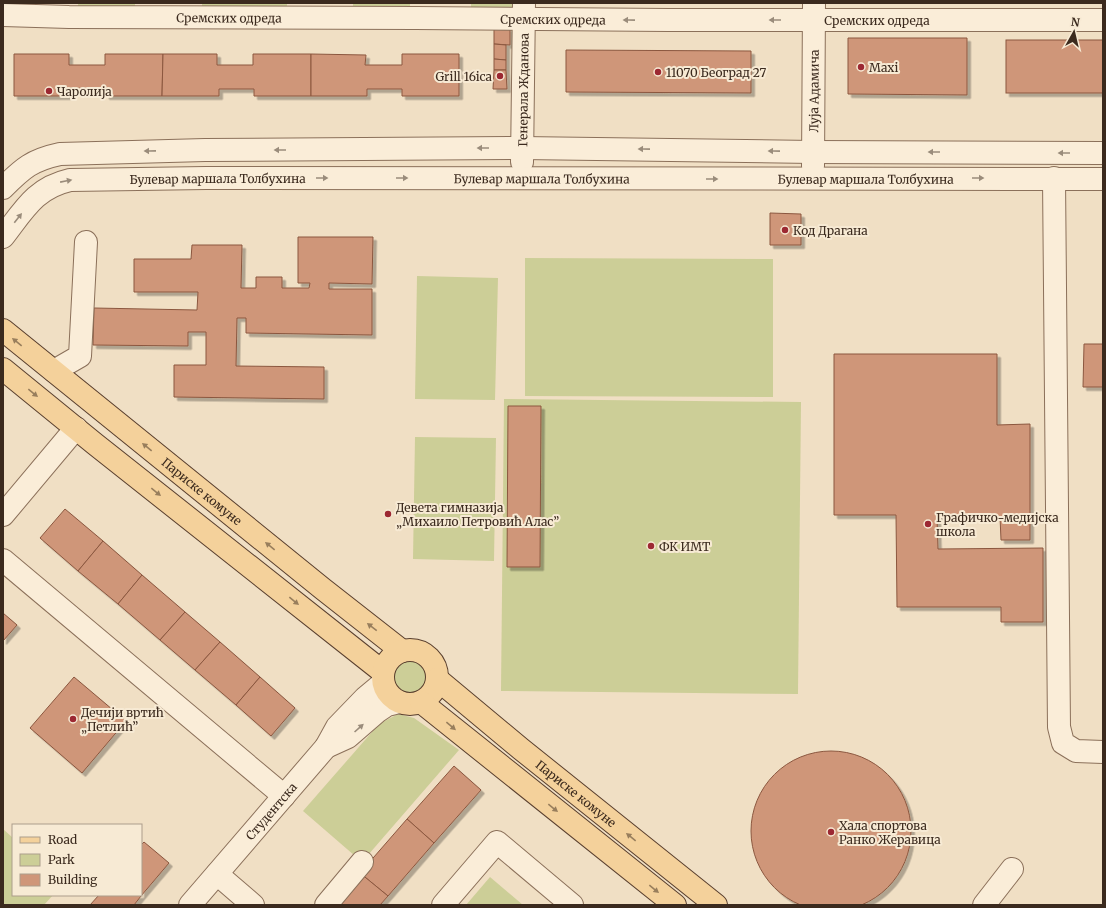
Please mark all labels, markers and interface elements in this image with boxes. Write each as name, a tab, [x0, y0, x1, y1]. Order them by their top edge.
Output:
street label: Сремских одреда	[176, 10, 282, 25]
street label: Сремских одреда	[500, 11, 606, 27]
north arrow	[1054, 12, 1094, 52]
street label: Сремских одреда	[824, 13, 930, 28]
text: N	[1070, 15, 1081, 30]
one-way arrow	[622, 17, 635, 23]
one-way arrow	[768, 17, 781, 23]
street label: Генерала Жданова	[515, 32, 531, 147]
street label: Луја Адамича	[806, 49, 821, 133]
place label: Maxi	[869, 60, 899, 75]
marker: Maxi	[856, 62, 866, 72]
place label: 11070 Београд 27	[666, 65, 767, 80]
marker: 11070 Београд 27	[653, 67, 663, 77]
place label: Grill 16ica	[436, 69, 493, 84]
marker: Grill 16ica	[495, 71, 505, 81]
place label: Чаролија	[57, 84, 112, 99]
marker: Чаролија	[44, 86, 54, 96]
one-way arrow	[476, 145, 489, 151]
one-way arrow	[637, 146, 650, 152]
one-way arrow	[273, 147, 286, 153]
one-way arrow	[144, 148, 156, 155]
one-way arrow	[767, 148, 780, 154]
one-way arrow	[927, 149, 940, 155]
one-way arrow	[1057, 150, 1070, 156]
street label: Булевар маршала Толбухина	[129, 170, 306, 187]
street label: Булевар маршала Толбухина	[453, 171, 630, 186]
street label: Булевар маршала Толбухина	[777, 171, 954, 186]
one-way arrow	[316, 175, 329, 181]
one-way arrow	[396, 175, 409, 181]
one-way arrow	[972, 175, 985, 181]
one-way arrow	[706, 176, 719, 182]
one-way arrow	[60, 178, 72, 184]
one-way arrow	[13, 213, 22, 224]
place label: Код Драгана	[793, 223, 868, 238]
marker: Код Драгана	[780, 225, 790, 235]
one-way arrow	[12, 337, 23, 346]
one-way arrow	[28, 389, 39, 398]
one-way arrow	[142, 442, 153, 451]
street label: Париске комуне	[159, 454, 245, 528]
one-way arrow	[151, 488, 162, 497]
place label: Девета гимназија „Михаило Петровић Алас”	[396, 500, 559, 530]
marker: Девета гимназија „Михаило Петровић Алас”	[383, 509, 393, 519]
place label: Графичко-медијска школа	[936, 510, 1059, 539]
marker: Графичко-медијска школа	[923, 519, 933, 529]
place label: ФК ИМТ	[659, 539, 711, 554]
marker: ФК ИМТ	[646, 541, 656, 551]
one-way arrow	[265, 542, 276, 550]
one-way arrow	[288, 597, 299, 606]
one-way arrow	[366, 623, 377, 631]
place label: Дечији вртић „Петлић”	[81, 705, 164, 735]
marker: Дечији вртић „Петлић”	[68, 714, 78, 724]
one-way arrow	[446, 722, 457, 731]
one-way arrow	[354, 723, 364, 733]
street label: Париске комуне	[533, 756, 619, 830]
street label: Студентска	[242, 779, 300, 843]
one-way arrow	[547, 803, 558, 812]
place label: Хала спортова Ранко Жеравица	[839, 818, 941, 847]
legend	[12, 824, 142, 896]
marker: Хала спортова Ранко Жеравица	[826, 827, 836, 837]
text: Road	[48, 832, 77, 847]
one-way arrow	[626, 832, 637, 841]
text: Park	[48, 852, 75, 867]
text: Building	[48, 872, 98, 887]
one-way arrow	[649, 884, 660, 893]

